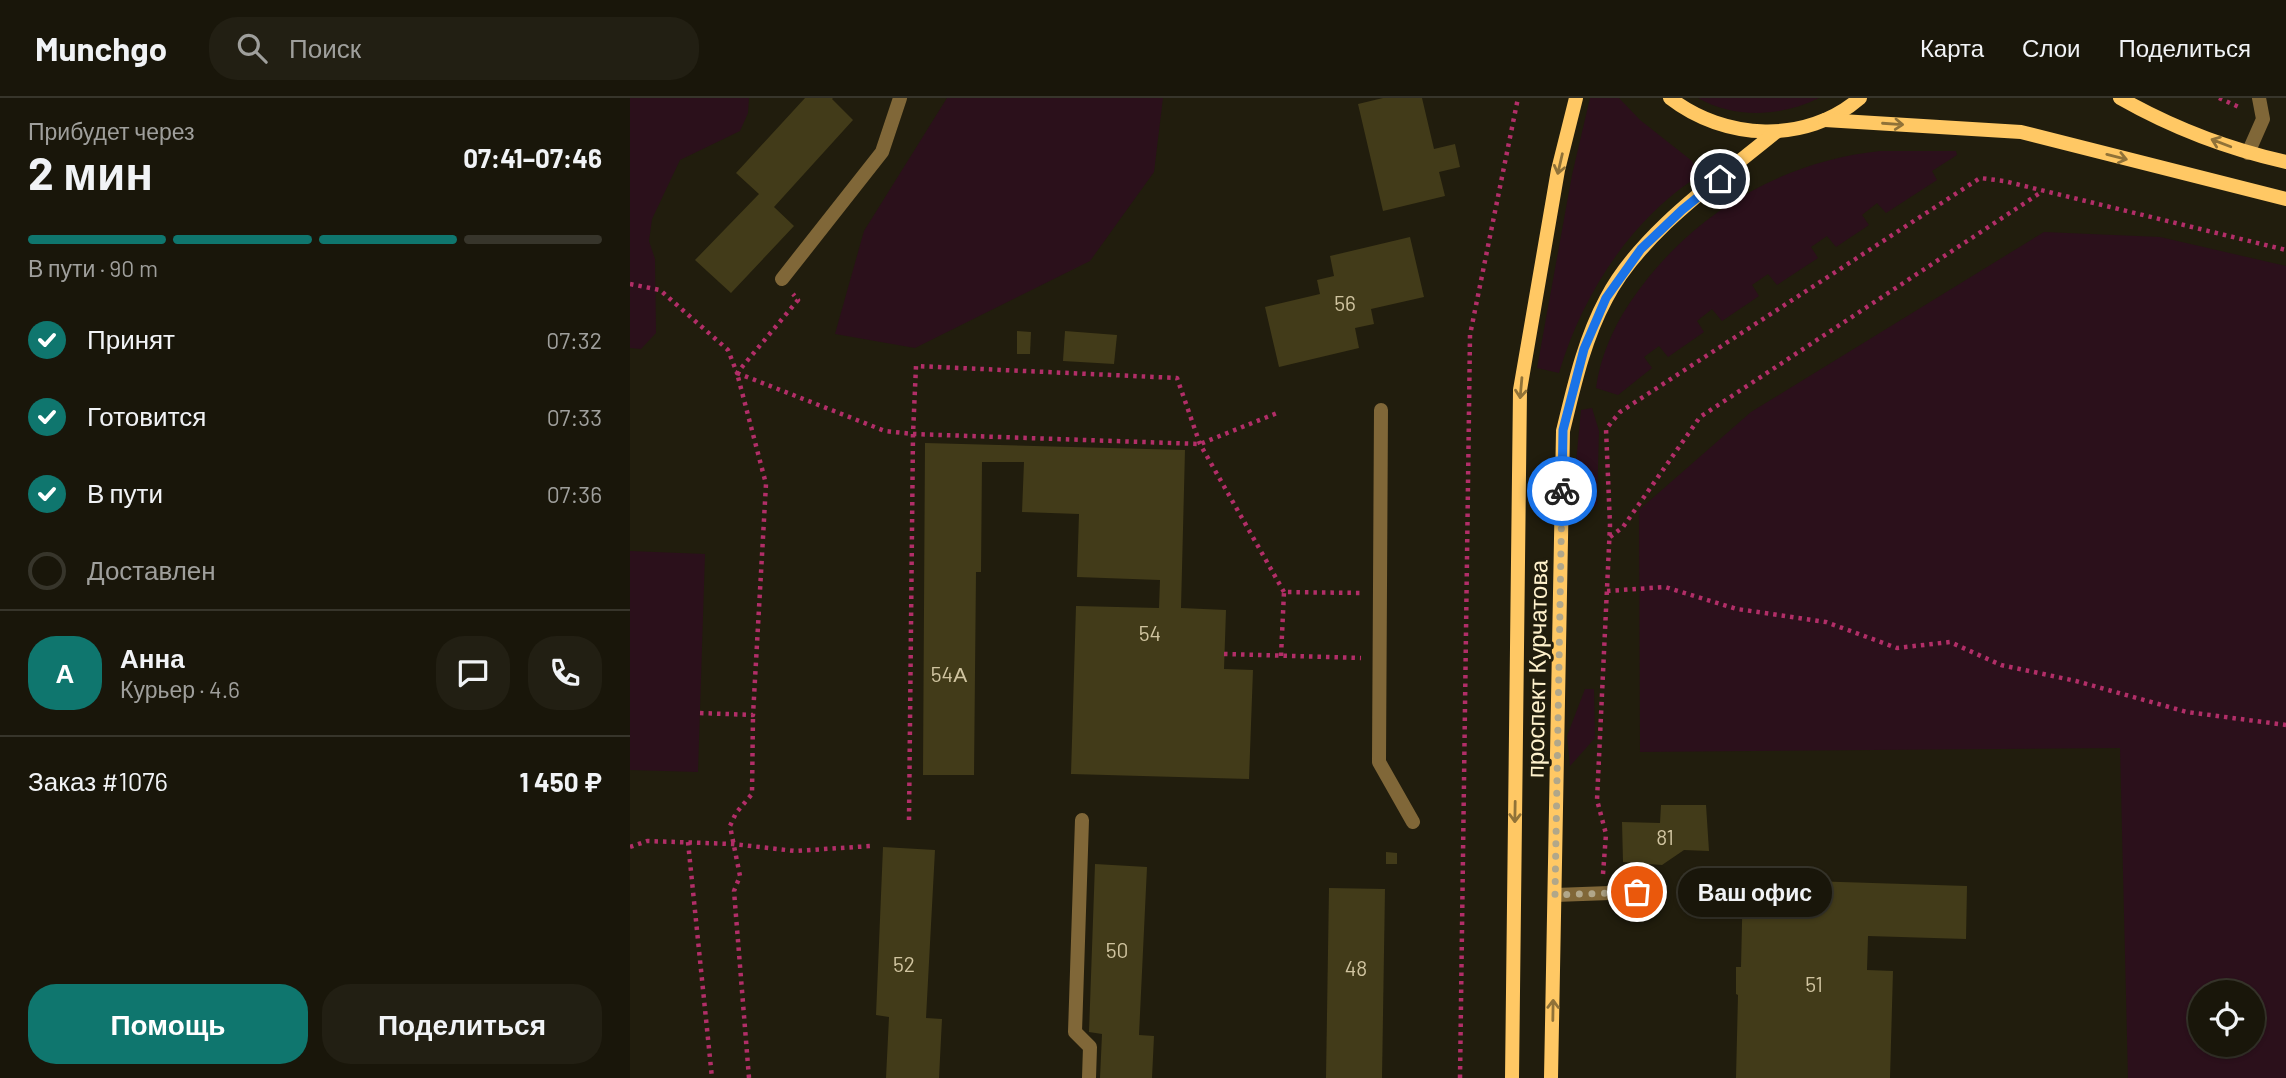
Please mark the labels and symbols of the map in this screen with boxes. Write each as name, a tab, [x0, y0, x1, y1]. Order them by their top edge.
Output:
one-way arrow	[1881, 118, 1904, 131]
one-way arrow	[2210, 135, 2232, 148]
pin	[1690, 149, 1750, 209]
one-way arrow	[2106, 151, 2128, 164]
one-way arrow	[1553, 152, 1566, 175]
house number: 56	[1334, 290, 1356, 315]
one-way arrow	[1514, 376, 1527, 399]
courier	[1527, 456, 1597, 526]
street label: проспект Курчатова	[1520, 559, 1552, 778]
house number: 54	[1139, 620, 1161, 645]
house number: 54А	[931, 661, 967, 686]
one-way arrow	[1509, 800, 1522, 823]
house number: 81	[1656, 824, 1674, 849]
pin	[1607, 862, 1667, 922]
callout: Ваш офис	[1679, 868, 1833, 916]
house number: 50	[1106, 937, 1128, 962]
house number: 52	[893, 951, 915, 976]
house number: 48	[1345, 955, 1367, 980]
house number: 51	[1805, 971, 1823, 996]
one-way arrow	[1546, 999, 1559, 1022]

